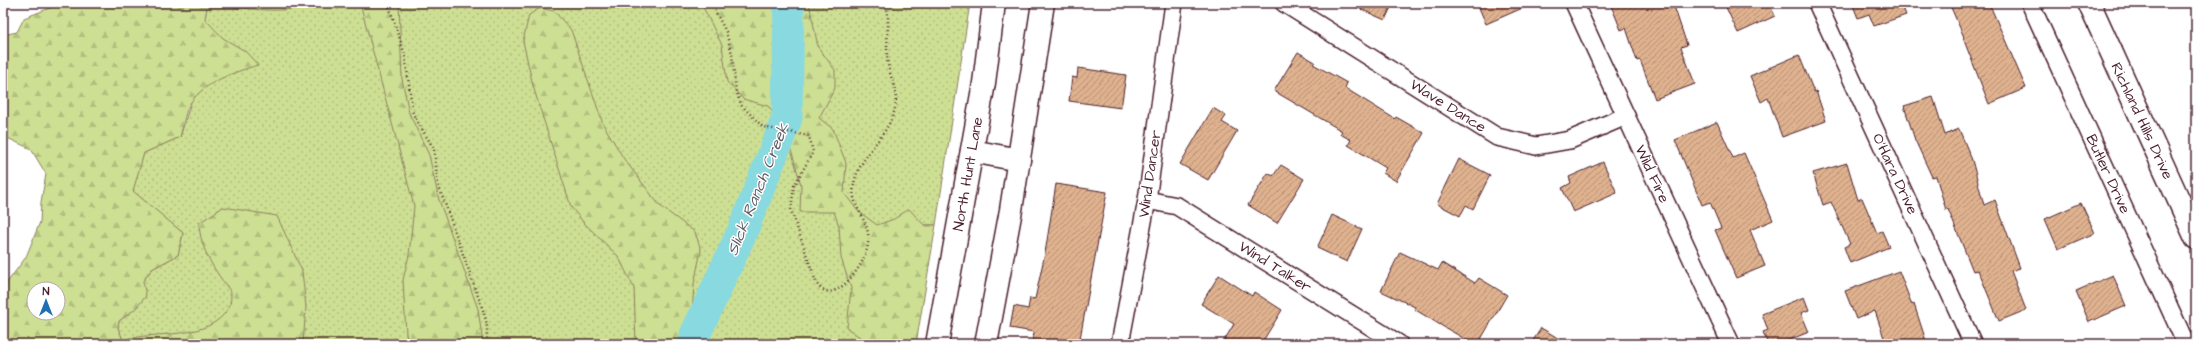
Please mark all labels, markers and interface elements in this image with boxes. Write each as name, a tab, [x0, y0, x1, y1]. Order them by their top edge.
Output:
street label: Richland Hills Drive	[2106, 59, 2178, 183]
street label: Wave Dance	[1406, 74, 1490, 138]
street label: North Hunt Lane	[948, 115, 988, 233]
water label: Slick Ranch Creek	[721, 118, 795, 258]
street label: Wind Dancer	[1133, 129, 1167, 219]
street label: O'Hara Drive	[1867, 130, 1923, 218]
street label: Butler Drive	[2080, 131, 2136, 217]
street label: Wild Fire	[1629, 142, 1675, 206]
street label: Wind Talker	[1234, 236, 1316, 298]
north arrow	[26, 281, 66, 321]
text: N	[43, 284, 50, 299]

